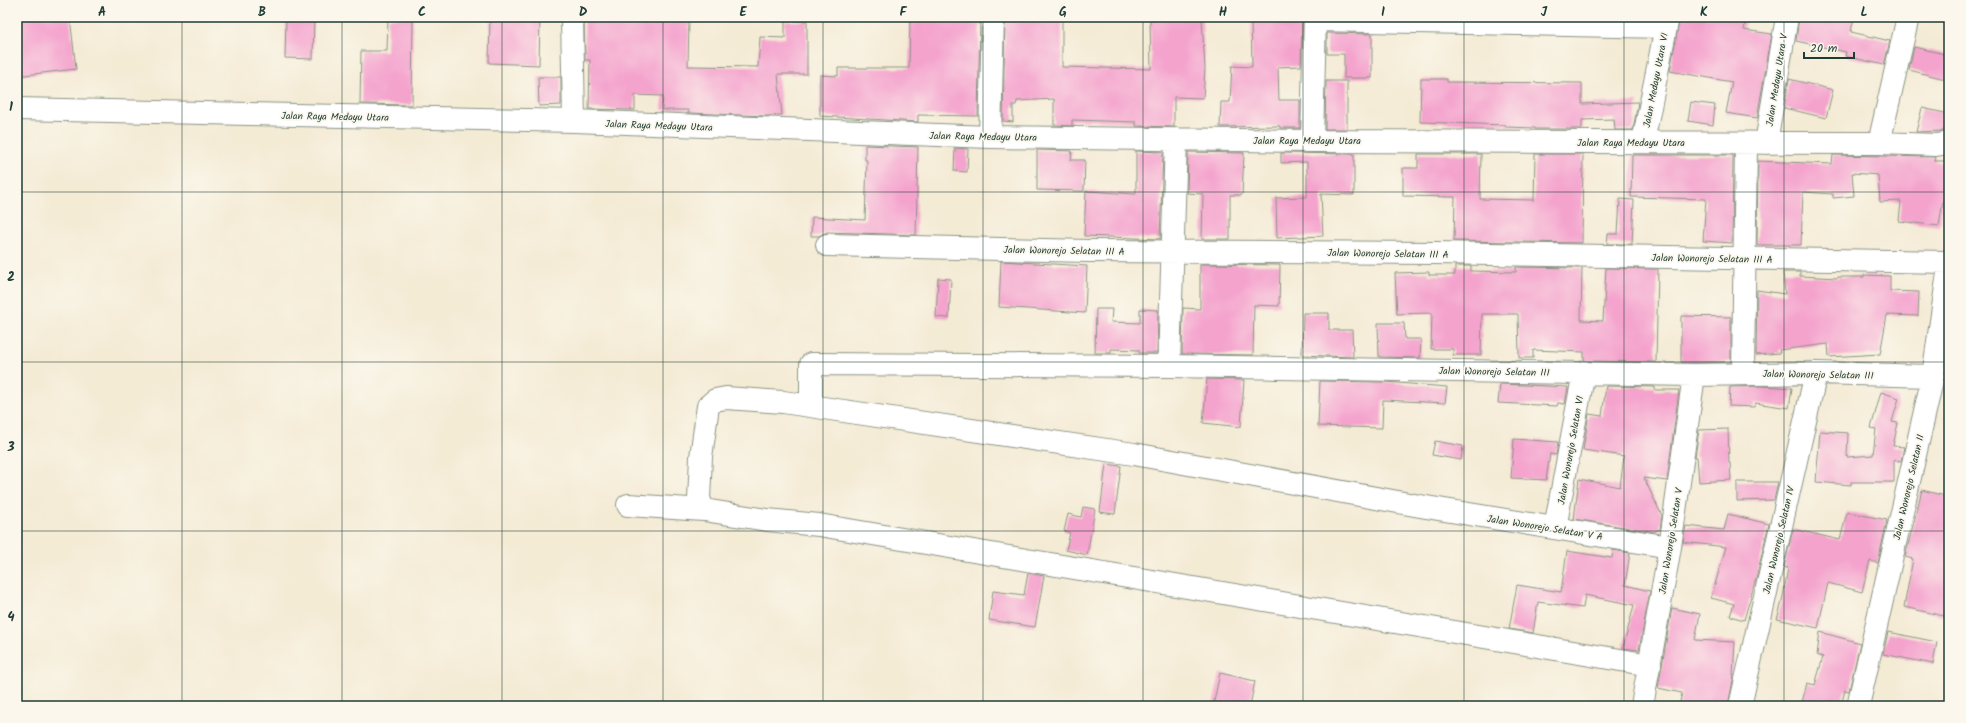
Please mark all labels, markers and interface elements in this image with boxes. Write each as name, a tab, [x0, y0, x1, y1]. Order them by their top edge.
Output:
text: A	[98, 2, 106, 23]
text: B	[258, 2, 266, 23]
text: C	[418, 2, 426, 23]
text: D	[579, 2, 588, 23]
text: E	[739, 2, 747, 23]
text: F	[899, 2, 907, 23]
text: G	[1059, 2, 1067, 23]
text: H	[1219, 2, 1228, 23]
text: I	[1381, 2, 1385, 23]
text: J	[1541, 2, 1548, 23]
text: K	[1700, 2, 1708, 23]
text: L	[1860, 2, 1868, 23]
street label: Jalan Medayu Utara VI	[1639, 31, 1673, 129]
street label: Jalan Medayu Utara V	[1762, 32, 1792, 127]
scale bar	[1804, 34, 1854, 60]
text: 20 m	[1810, 39, 1838, 58]
text: 1	[9, 97, 13, 118]
street label: Jalan Raya Medayu Utara	[281, 108, 389, 126]
street label: Jalan Raya Medayu Utara	[605, 116, 713, 136]
street label: Jalan Raya Medayu Utara	[929, 128, 1037, 146]
street label: Jalan Raya Medayu Utara	[1253, 133, 1361, 149]
street label: Jalan Raya Medayu Utara	[1577, 135, 1685, 151]
street label: Jalan Wonorejo Selatan III A	[1003, 242, 1125, 260]
street label: Jalan Wonorejo Selatan III A	[1327, 245, 1449, 263]
street label: Jalan Wonorejo Selatan III A	[1651, 250, 1773, 268]
text: 2	[7, 267, 15, 288]
street label: Jalan Wonorejo Selatan III	[1438, 363, 1550, 381]
street label: Jalan Wonorejo Selatan III	[1762, 366, 1874, 384]
street label: Jalan Wonorejo Selatan VI	[1554, 395, 1588, 506]
street label: Jalan Wonorejo Selatan II	[1889, 433, 1929, 542]
text: 3	[6, 437, 15, 458]
street label: Jalan Wonorejo Selatan IV	[1759, 484, 1799, 596]
street label: Jalan Wonorejo Selatan V	[1655, 486, 1687, 595]
street label: Jalan Wonorejo Selatan V A	[1486, 511, 1604, 545]
text: 4	[7, 607, 15, 628]

